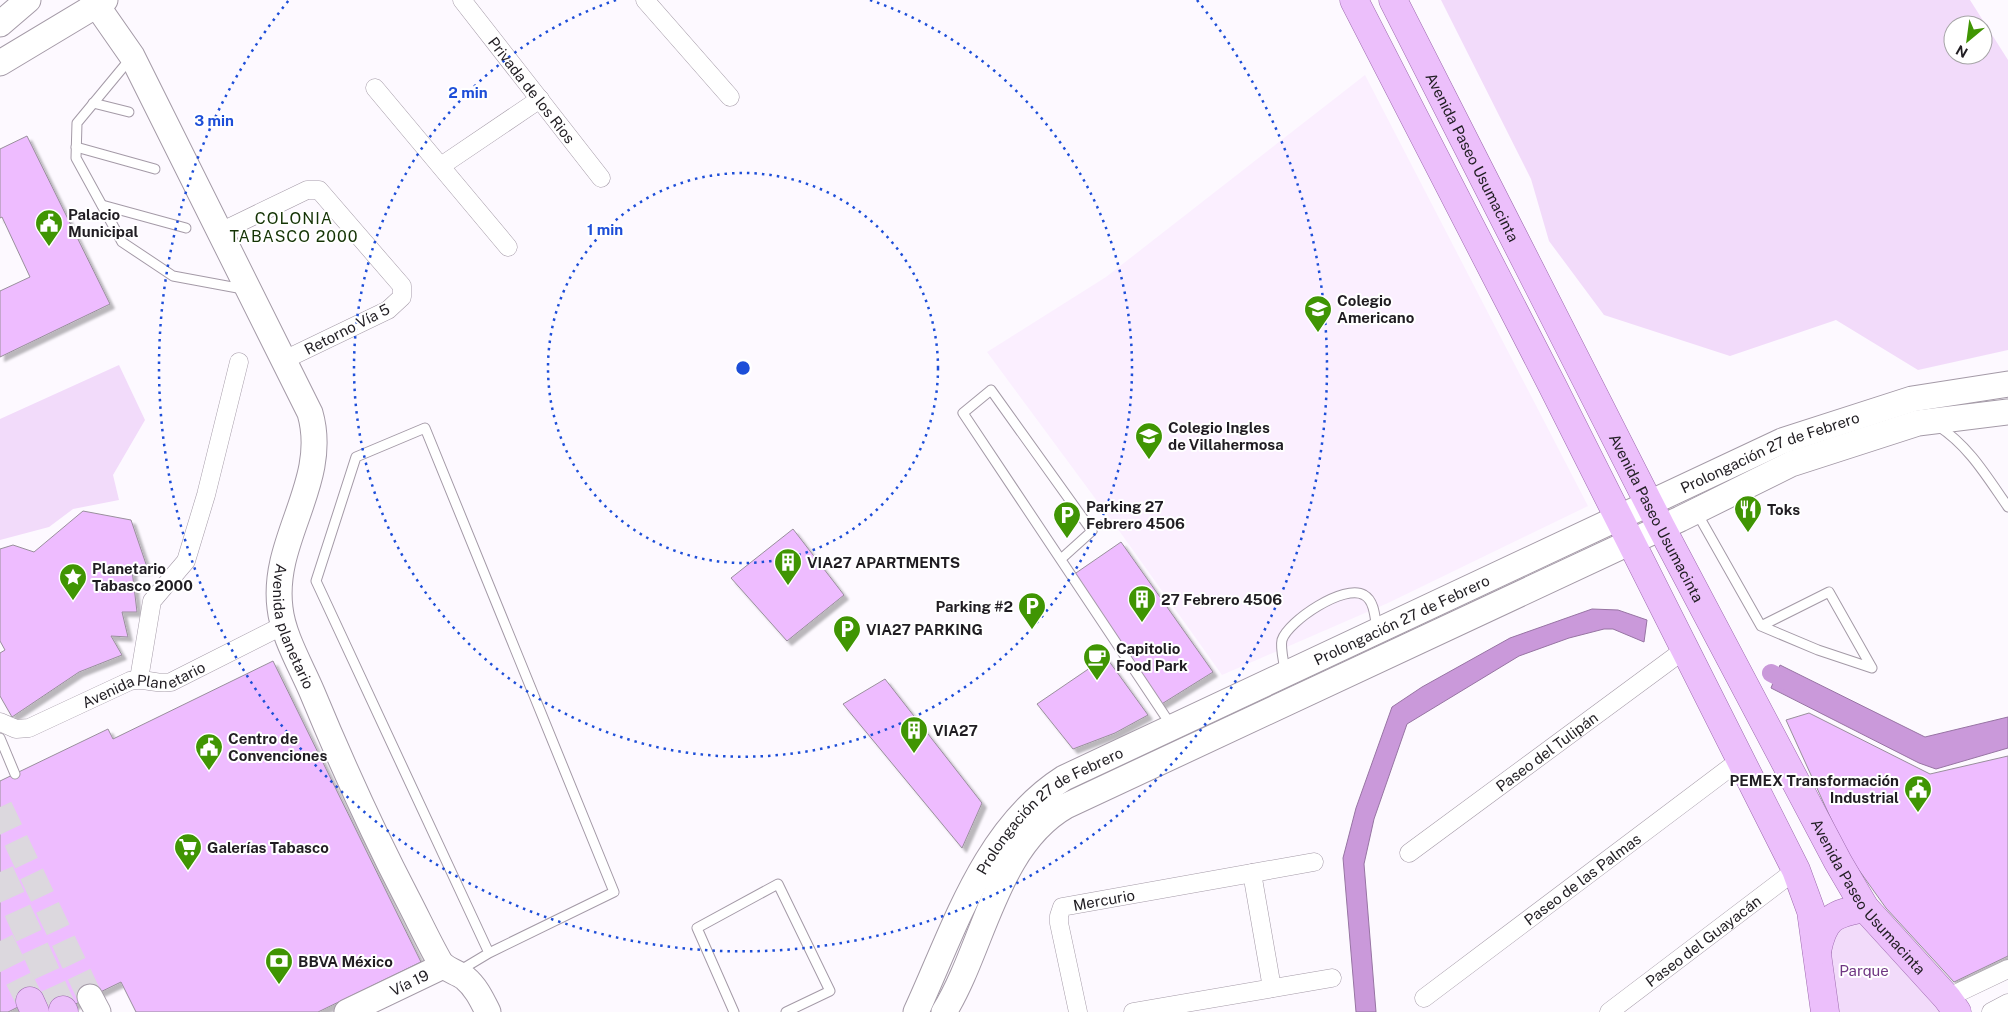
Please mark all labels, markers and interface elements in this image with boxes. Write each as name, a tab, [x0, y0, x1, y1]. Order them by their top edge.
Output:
north arrow	[1943, 15, 1993, 65]
street label: Privada de los Rios	[485, 33, 579, 146]
text: N	[1953, 42, 1970, 61]
street label: Avenida Paseo Usumacinta	[1423, 70, 1523, 244]
text: 2 min	[448, 84, 488, 101]
text: 3 min	[194, 112, 234, 129]
place label: Palacio Municipal	[68, 206, 138, 240]
public building icon: Palacio Municipal	[34, 208, 64, 247]
district label: COLONIA TABASCO 2000	[229, 209, 359, 246]
text: 1 min	[587, 221, 623, 238]
place label: Colegio Americano	[1337, 292, 1415, 326]
school or university icon: Colegio Americano	[1303, 294, 1333, 333]
street label: Retorno Vía 5	[301, 300, 393, 358]
centre of rings	[734, 359, 752, 377]
street label: Prolongación 27 de Febrero	[1678, 408, 1861, 496]
place label: Colegio Ingles de Villahermosa	[1168, 419, 1284, 453]
school or university icon: Colegio Ingles de Villahermosa	[1134, 421, 1164, 460]
street label: Avenida Paseo Usumacinta	[1606, 431, 1707, 605]
restaurant icon: Toks	[1733, 494, 1763, 533]
place label: Parking 27 Febrero 4506	[1086, 498, 1185, 532]
parking icon: Parking 27 Febrero 4506	[1052, 500, 1082, 539]
place label: Toks	[1767, 501, 1800, 518]
building icon: VIA27 APARTMENTS	[773, 547, 803, 586]
place label: VIA27 APARTMENTS	[807, 554, 960, 571]
place label: Planetario Tabasco 2000	[92, 560, 193, 594]
place icon: Planetario Tabasco 2000	[58, 562, 88, 601]
street label: Avenida planetario	[271, 563, 318, 691]
street label: Prolongación 27 de Febrero	[1311, 571, 1492, 668]
building icon: 27 Febrero 4506	[1127, 584, 1157, 623]
parking icon: Parking #2	[1017, 591, 1047, 630]
place label: 27 Febrero 4506	[1161, 591, 1282, 608]
place label: Parking #2	[936, 598, 1013, 615]
parking icon: VIA27 PARKING	[832, 614, 862, 653]
place label: VIA27 PARKING	[866, 621, 983, 638]
place label: Capitolio Food Park	[1116, 640, 1188, 674]
cafe icon: Capitolio Food Park	[1082, 642, 1112, 681]
street label: Avenida Planetario	[79, 658, 208, 711]
street label: Paseo del Tulipán	[1492, 708, 1601, 795]
building icon: VIA27	[899, 715, 929, 754]
place label: VIA27	[933, 722, 978, 739]
place label: Centro de Convenciones	[228, 730, 327, 764]
public building icon: Centro de Convenciones	[194, 732, 224, 771]
street label: Prolongación 27 de Febrero	[972, 743, 1125, 877]
place label: PEMEX Transformación Industrial	[1729, 772, 1899, 806]
public building icon: PEMEX Transformación Industrial	[1903, 774, 1933, 813]
street label: Avenida Paseo Usumacinta	[1808, 816, 1929, 977]
street label: Paseo de las Palmas	[1521, 830, 1644, 928]
supermarket icon: Galerías Tabasco	[173, 832, 203, 871]
place label: Galerías Tabasco	[207, 839, 329, 856]
street label: Mercurio	[1072, 886, 1136, 913]
street label: Paseo del Guayacán	[1642, 891, 1764, 990]
bank icon: BBVA México	[264, 946, 294, 985]
place label: BBVA México	[298, 953, 393, 970]
park label: Parque	[1839, 962, 1889, 979]
street label: Vía 19	[387, 966, 431, 999]

